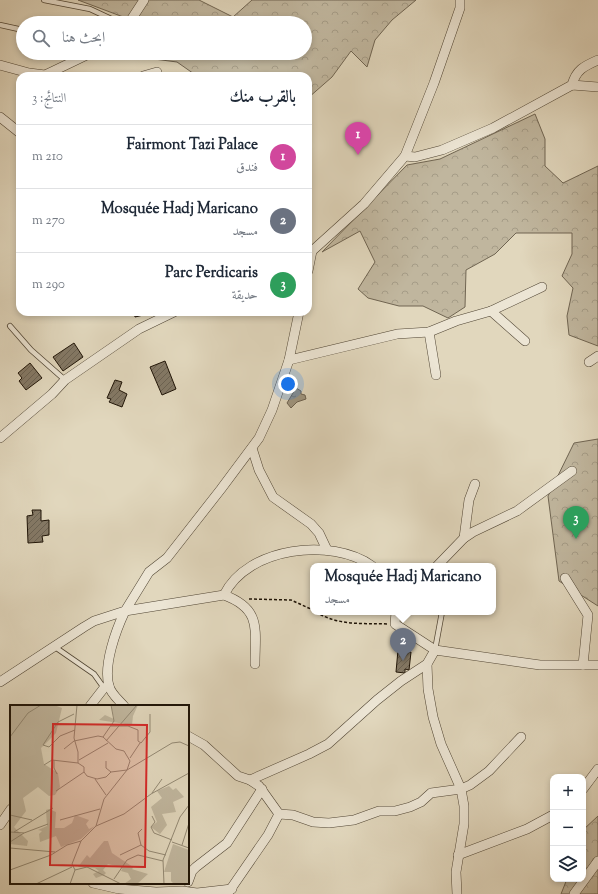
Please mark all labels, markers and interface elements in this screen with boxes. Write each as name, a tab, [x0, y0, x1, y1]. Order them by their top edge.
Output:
search box	[16, 16, 312, 60]
icon: search	[30, 27, 52, 49]
text: ابحث هنا	[62, 28, 105, 49]
text: بالقرب منك	[230, 86, 296, 110]
text: النتائج: 3	[32, 90, 66, 108]
pin: 1	[345, 122, 371, 155]
text: Fairmont Tazi Palace	[127, 135, 258, 156]
text: 210 m	[32, 148, 63, 166]
text: 1	[281, 148, 285, 166]
text: فندق	[236, 159, 258, 177]
text: Mosquée Hadj Maricano	[101, 199, 258, 220]
text: 270 m	[32, 212, 65, 230]
text: 2	[280, 212, 286, 230]
text: مسجد	[232, 223, 258, 241]
text: Parc Perdicaris	[165, 263, 258, 284]
text: 290 m	[32, 276, 65, 294]
text: 3	[280, 276, 286, 294]
text: حديقة	[232, 287, 258, 305]
your location	[278, 374, 298, 394]
pin: 3	[563, 506, 589, 539]
popup	[310, 563, 496, 615]
text: Mosquée Hadj Maricano	[325, 567, 481, 588]
text: مسجد	[325, 591, 350, 609]
pin: 2	[390, 628, 416, 661]
inset map	[10, 705, 189, 884]
map controls	[550, 774, 586, 882]
button: +	[550, 774, 586, 810]
button: −	[550, 810, 586, 846]
button: layers	[550, 846, 586, 882]

